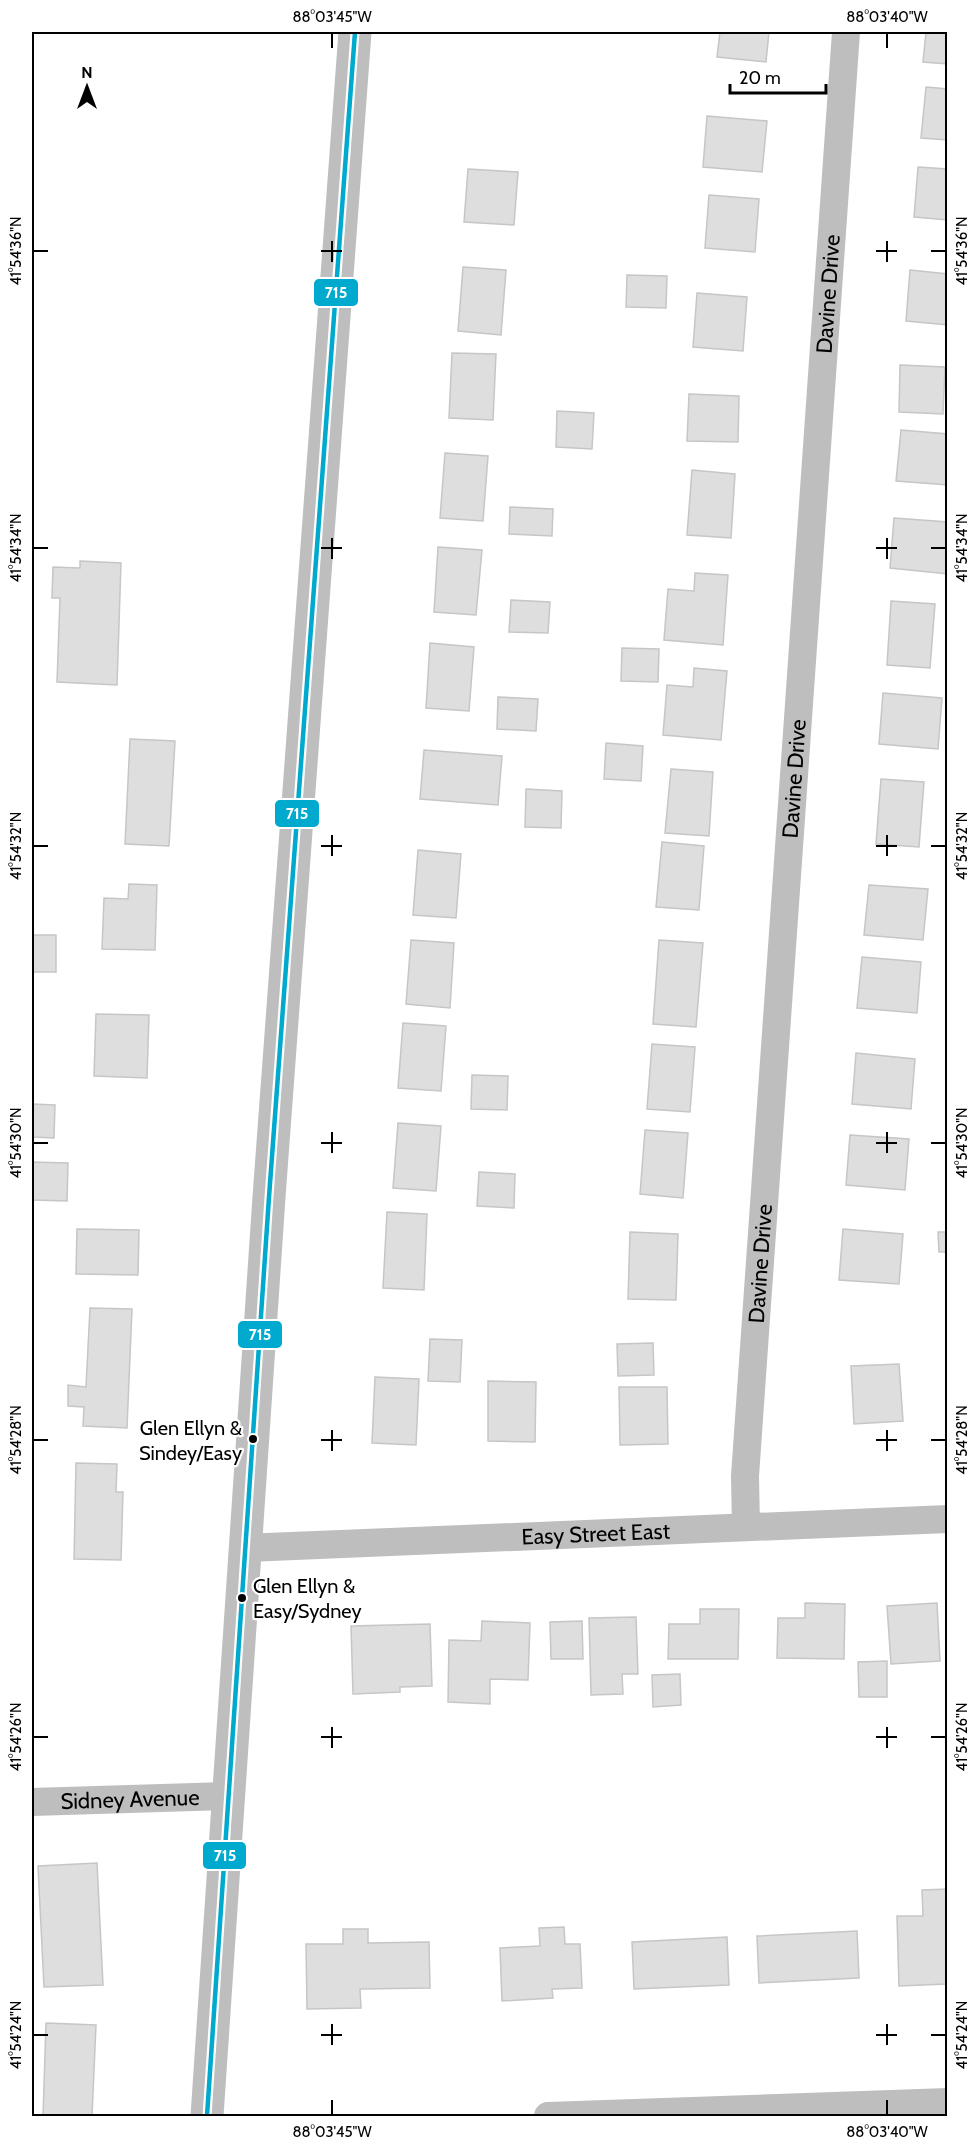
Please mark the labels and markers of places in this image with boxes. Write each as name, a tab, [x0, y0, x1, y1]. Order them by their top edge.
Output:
place label: Glen Ellyn & Sindey/Easy	[139, 1416, 242, 1465]
marker: Glen Ellyn & Sindey/Easy	[247, 1433, 259, 1445]
place label: Glen Ellyn & Easy/Sydney	[253, 1574, 362, 1623]
marker: Glen Ellyn & Easy/Sydney	[236, 1592, 248, 1604]

